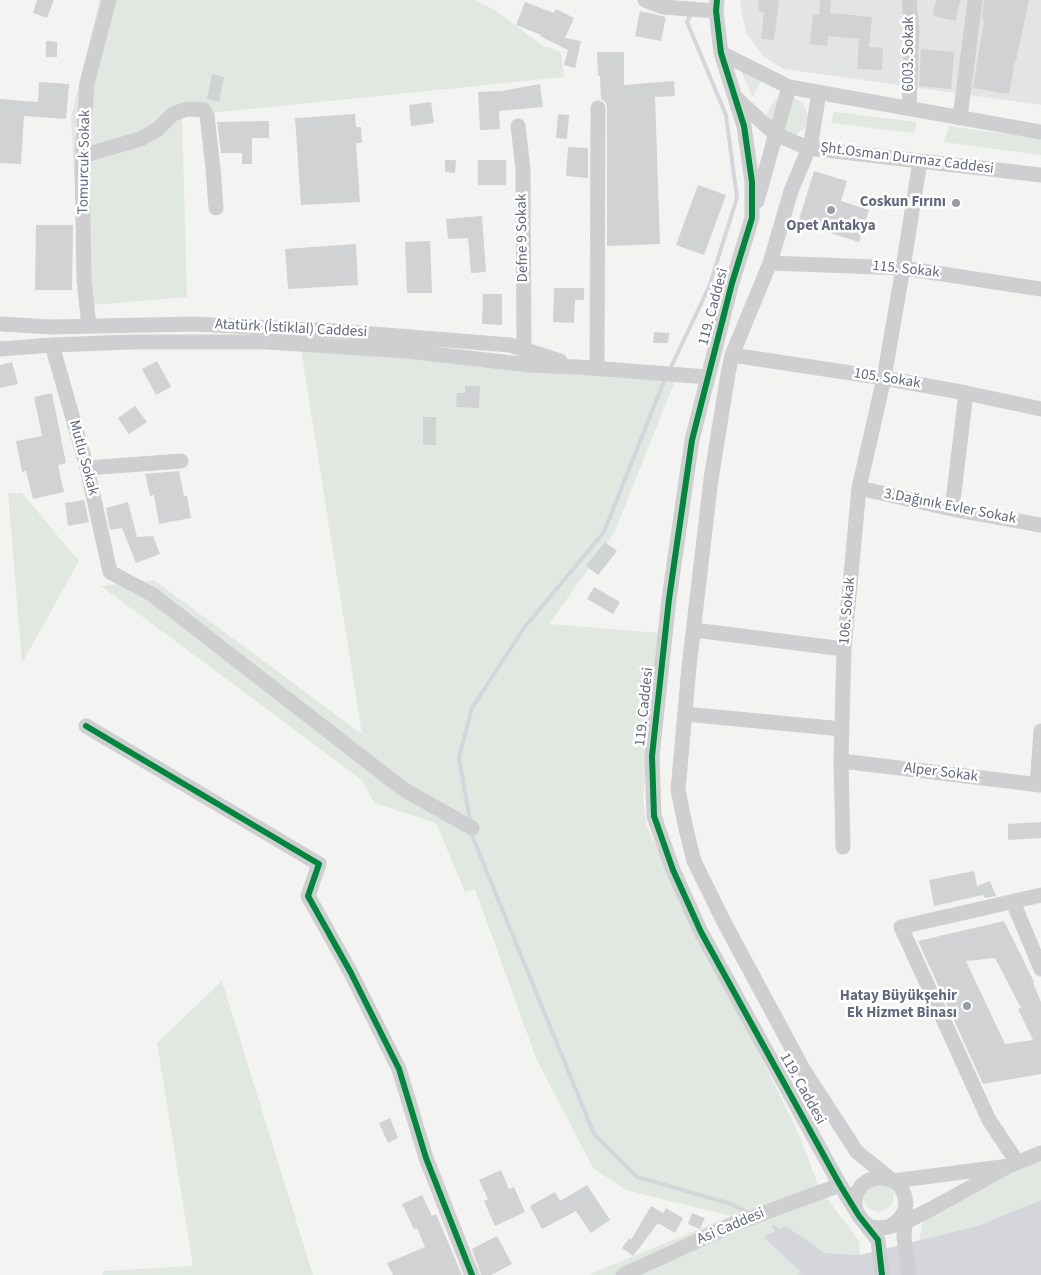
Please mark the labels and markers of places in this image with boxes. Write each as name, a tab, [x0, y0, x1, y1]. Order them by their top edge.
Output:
place label: Coskun Fırını	[860, 194, 946, 212]
marker: Coskun Fırını	[950, 197, 962, 209]
marker: Opet Antakya	[825, 204, 837, 216]
place label: Opet Antakya	[786, 218, 876, 236]
place label: Hatay Büyükşehir Ek Hizmet Binası	[840, 988, 957, 1023]
marker: Hatay Büyükşehir Ek Hizmet Binası	[961, 1000, 973, 1012]

